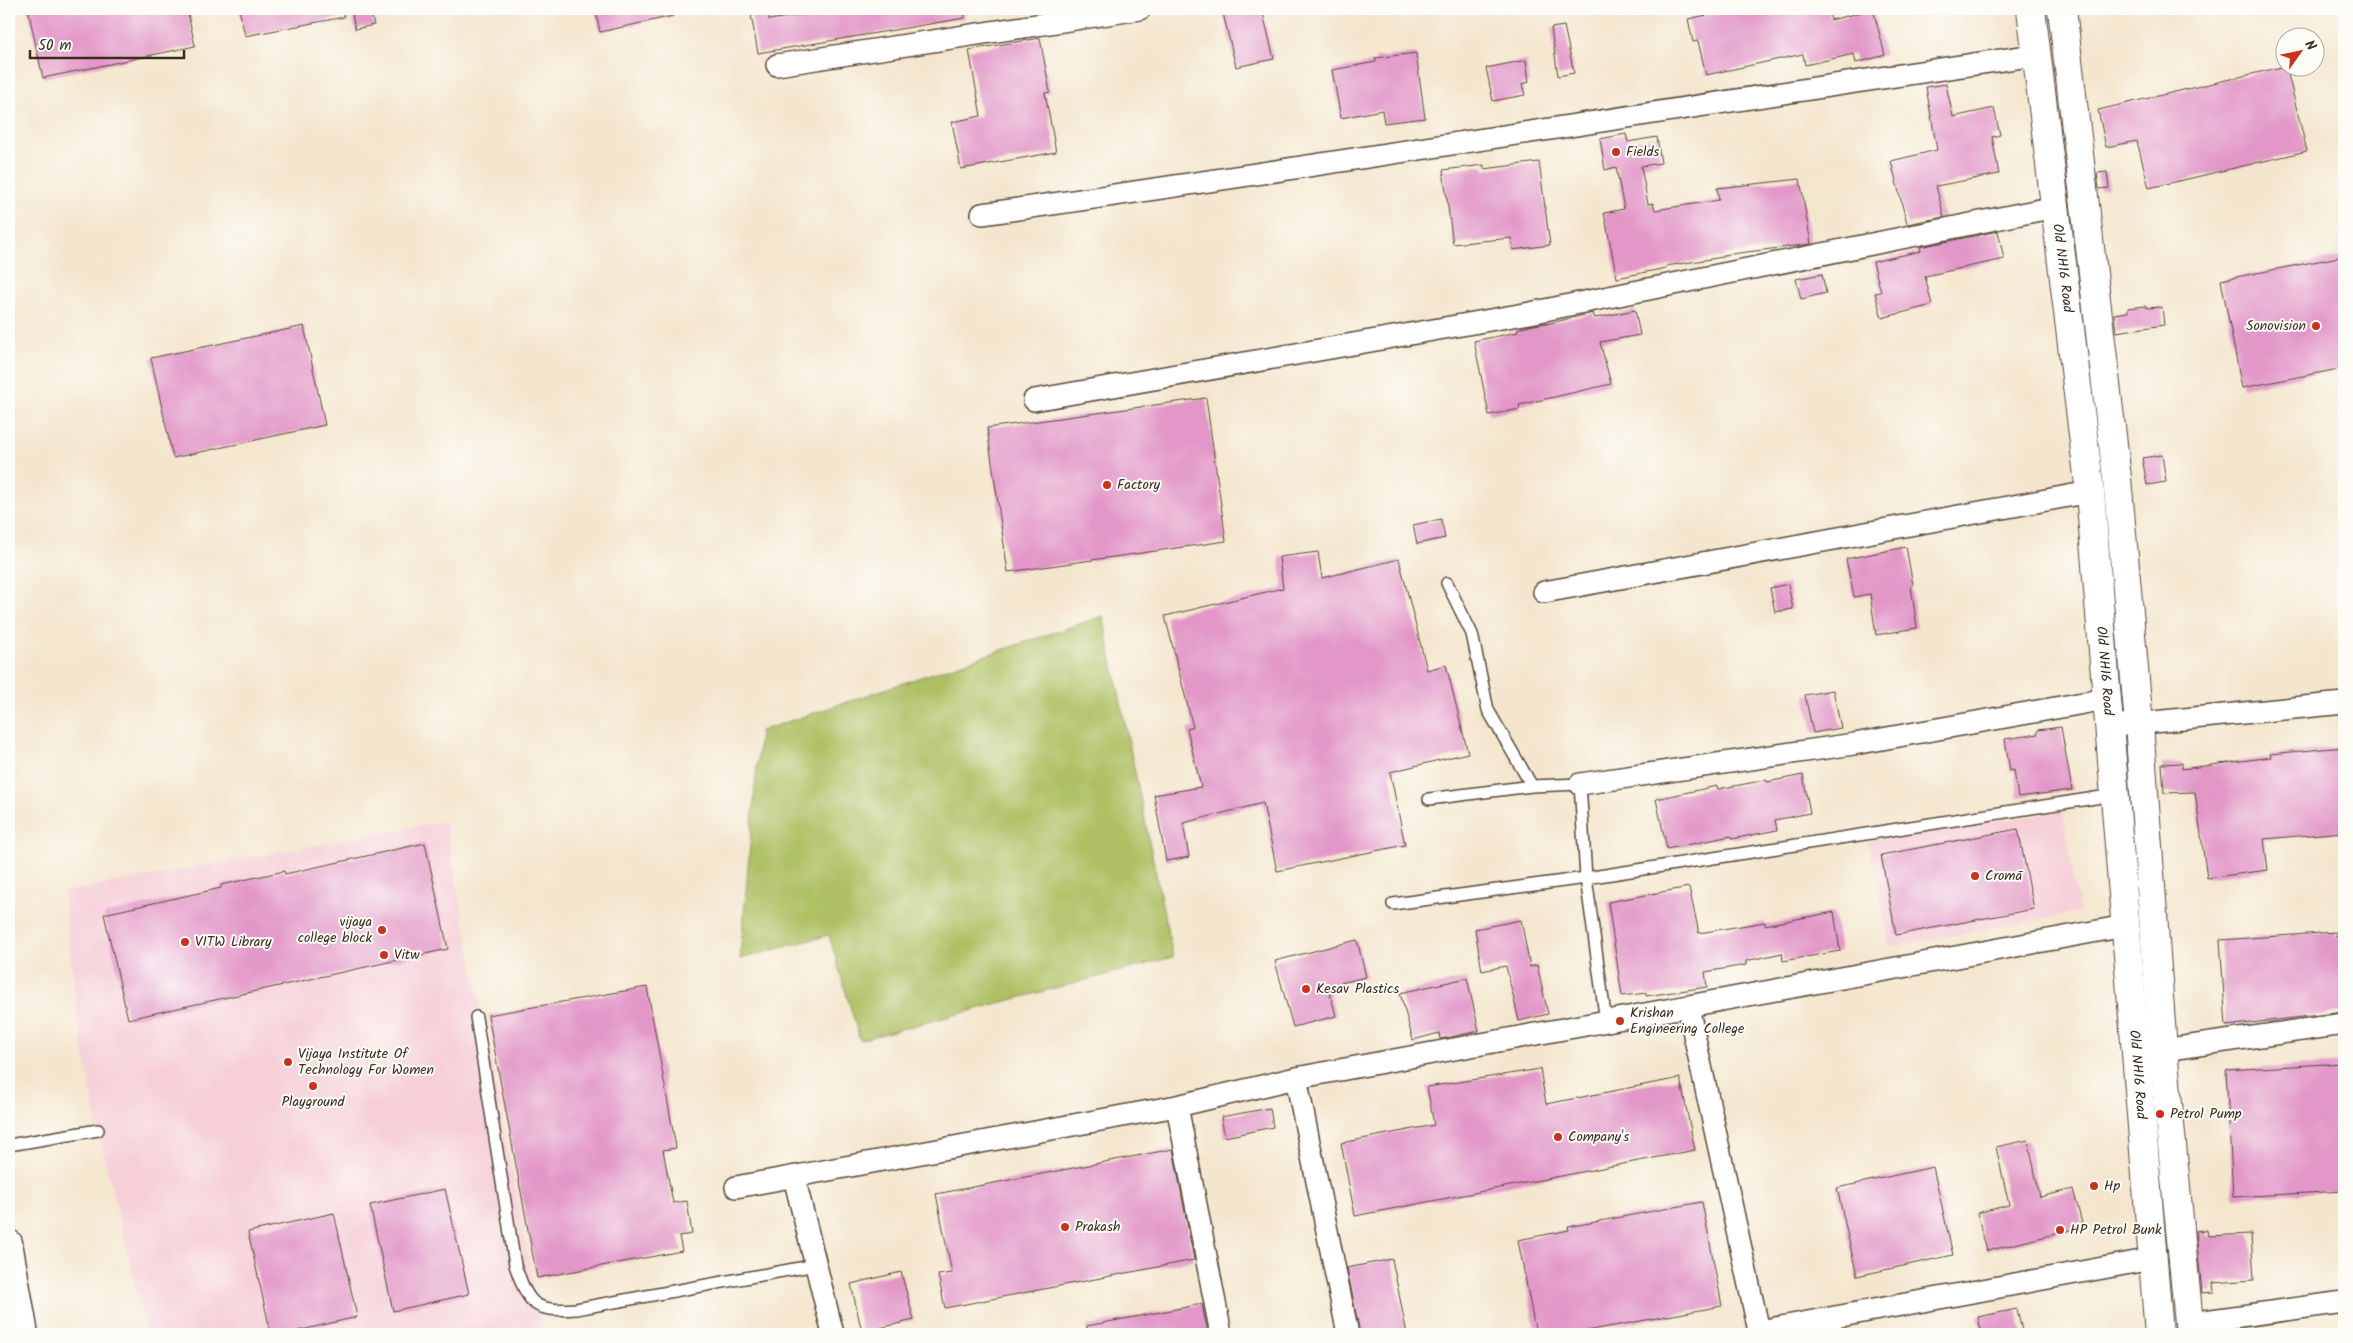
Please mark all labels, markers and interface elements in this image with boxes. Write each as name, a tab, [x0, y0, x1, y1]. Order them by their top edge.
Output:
scale bar	[30, 28, 184, 60]
north arrow	[2276, 28, 2326, 78]
text: 50 m	[38, 34, 72, 58]
text: N	[2298, 36, 2322, 55]
place label: Fields	[1626, 141, 1659, 163]
marker: Fields	[1610, 146, 1622, 158]
street label: Old NH16 Road	[2046, 222, 2079, 315]
place label: Sonovision	[2246, 315, 2306, 337]
marker: Sonovision	[2310, 320, 2322, 332]
place label: Factory	[1117, 474, 1161, 496]
marker: Factory	[1101, 479, 1113, 491]
street label: Old NH16 Road	[2090, 625, 2119, 717]
place label: Cromā	[1985, 865, 2024, 887]
marker: Cromā	[1969, 870, 1981, 882]
place label: vijaya college block	[298, 911, 372, 949]
marker: vijaya college block	[376, 924, 388, 936]
place label: VITW Library	[195, 931, 272, 953]
marker: VITW Library	[179, 936, 191, 948]
place label: Vitw	[394, 944, 420, 966]
marker: Vitw	[378, 949, 390, 961]
place label: Kesav Plastics	[1316, 978, 1399, 1000]
marker: Kesav Plastics	[1300, 983, 1312, 995]
place label: Krishan Engineering College	[1630, 1002, 1745, 1040]
marker: Krishan Engineering College	[1614, 1015, 1626, 1027]
street label: Old NH16 Road	[2123, 1029, 2152, 1121]
place label: Vijaya Institute Of Technology For Women	[298, 1043, 434, 1081]
marker: Vijaya Institute Of Technology For Women	[282, 1056, 294, 1068]
marker: Playground	[307, 1080, 319, 1092]
place label: Playground	[282, 1091, 345, 1113]
place label: Petrol Pump	[2170, 1103, 2242, 1125]
marker: Petrol Pump	[2154, 1108, 2166, 1120]
place label: Company's	[1568, 1126, 1629, 1148]
marker: Company's	[1552, 1131, 1564, 1143]
place label: Hp	[2104, 1175, 2120, 1197]
marker: Hp	[2088, 1180, 2100, 1192]
place label: Prakash	[1075, 1216, 1120, 1238]
place label: HP Petrol Bunk	[2070, 1219, 2162, 1241]
marker: Prakash	[1059, 1221, 1071, 1233]
marker: HP Petrol Bunk	[2054, 1224, 2066, 1236]

